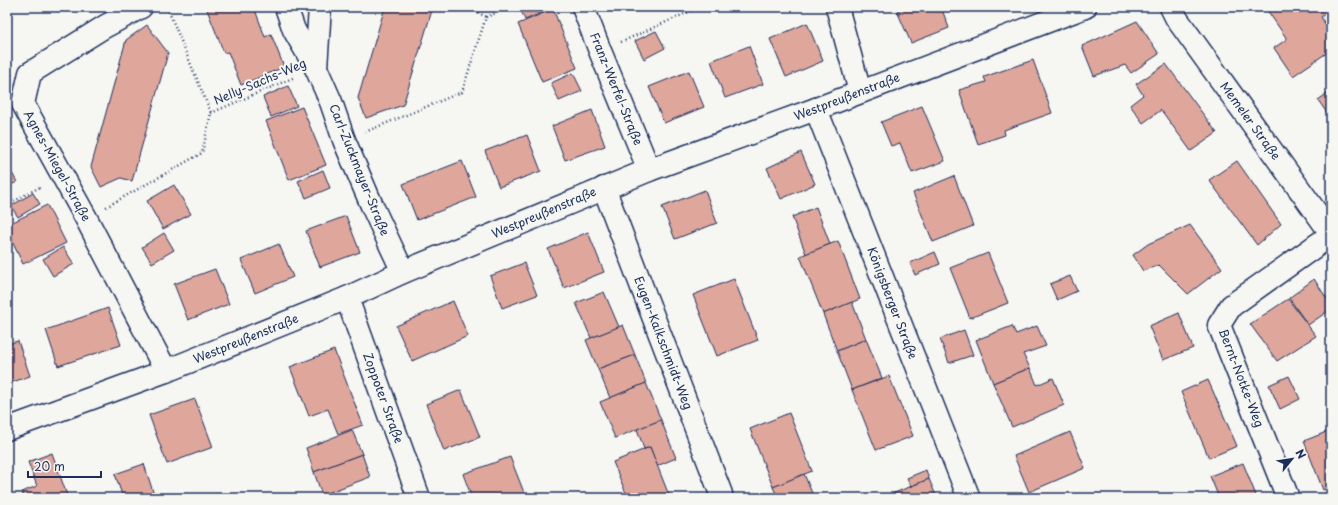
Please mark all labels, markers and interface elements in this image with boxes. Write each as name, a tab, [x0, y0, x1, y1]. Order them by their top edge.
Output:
street label: Franz-Werfel-Straße	[586, 30, 648, 148]
street label: Nelly-Sachs-Weg	[211, 53, 309, 109]
street label: Westpreußenstraße	[791, 68, 902, 125]
street label: Memeler Straße	[1216, 78, 1285, 163]
street label: Carl-Zuckmayer-Straße	[325, 101, 395, 238]
street label: Agnes-Miegel-Straße	[20, 107, 96, 224]
street label: Westpreußenstraße	[488, 182, 599, 242]
street label: Königsberger Straße	[863, 244, 923, 361]
street label: Eugen-Kalkschmidt-Weg	[630, 273, 698, 412]
street label: Westpreußenstraße	[190, 309, 301, 367]
street label: Bernt-Notke-Weg	[1215, 326, 1269, 430]
street label: Zoppoter Straße	[359, 350, 409, 446]
north arrow	[1272, 439, 1312, 479]
text: N	[1292, 446, 1311, 462]
scale bar	[28, 453, 101, 479]
text: 20 m	[34, 457, 65, 475]

